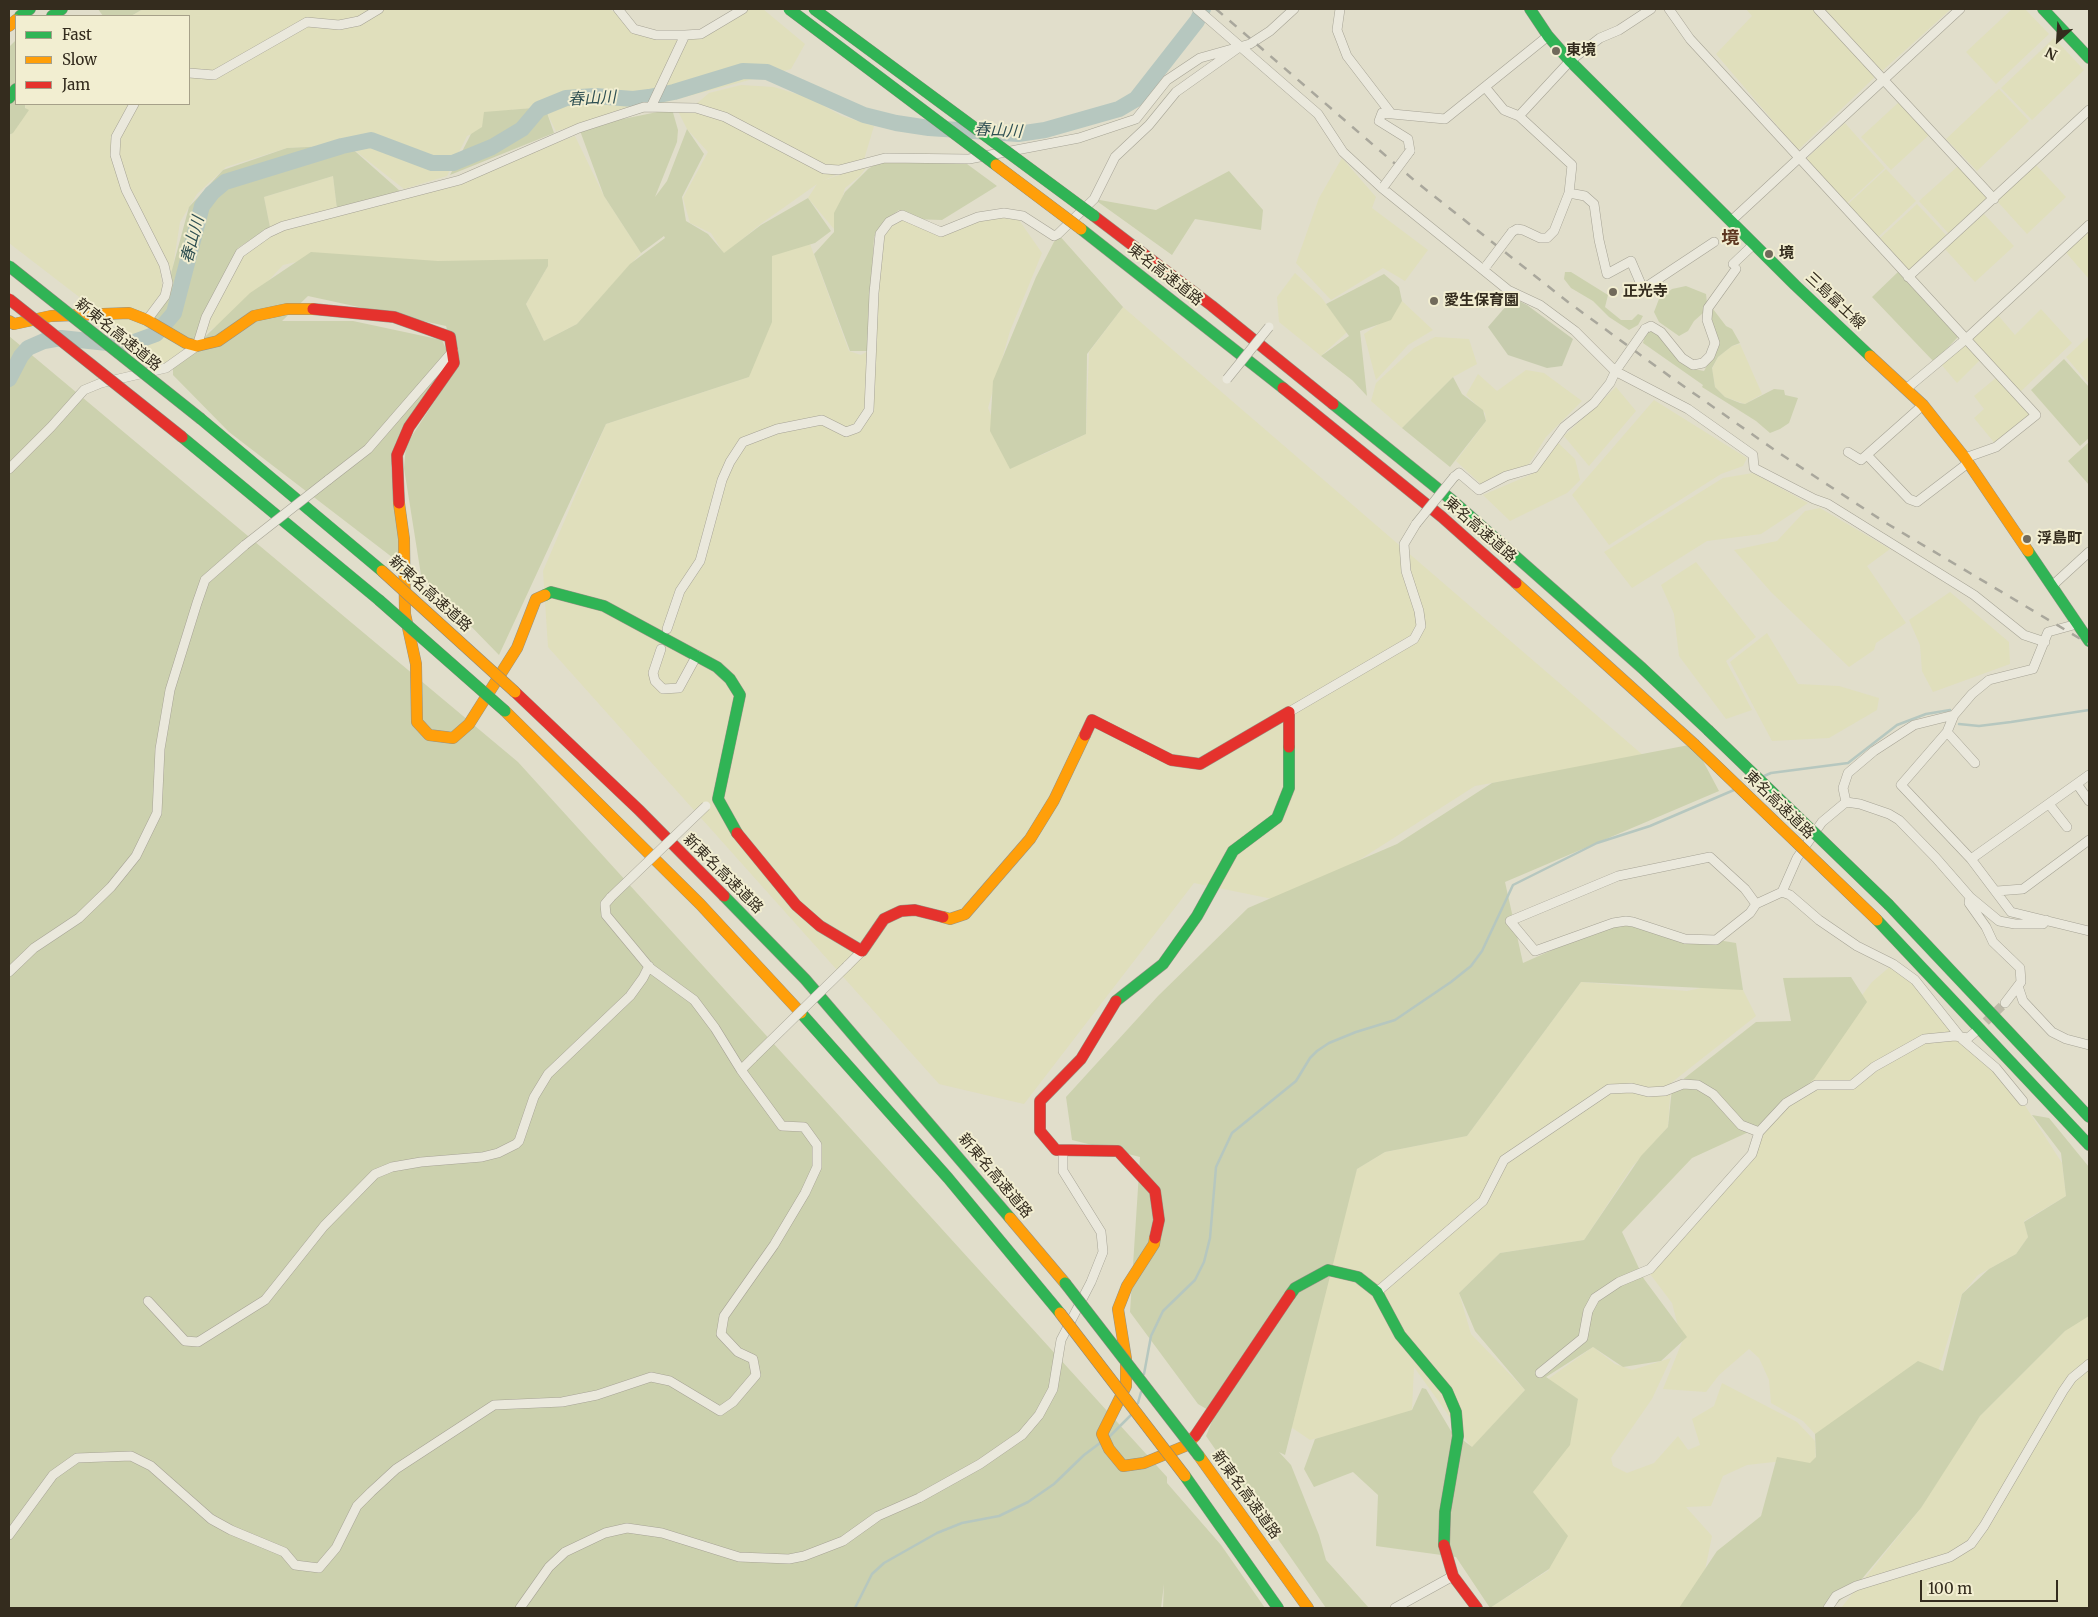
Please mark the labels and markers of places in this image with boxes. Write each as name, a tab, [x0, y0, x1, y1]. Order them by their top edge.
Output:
place label: 東境	[1566, 42, 1596, 60]
marker: 東境	[1550, 45, 1562, 57]
place label: 境	[1779, 245, 1794, 263]
marker: 境	[1763, 248, 1775, 260]
place label: 正光寺	[1623, 283, 1668, 301]
marker: 正光寺	[1607, 286, 1619, 298]
place label: 愛生保育園	[1444, 292, 1519, 310]
marker: 愛生保育園	[1428, 295, 1440, 307]
place label: 浮島町	[2037, 530, 2082, 548]
marker: 浮島町	[2021, 533, 2033, 545]

